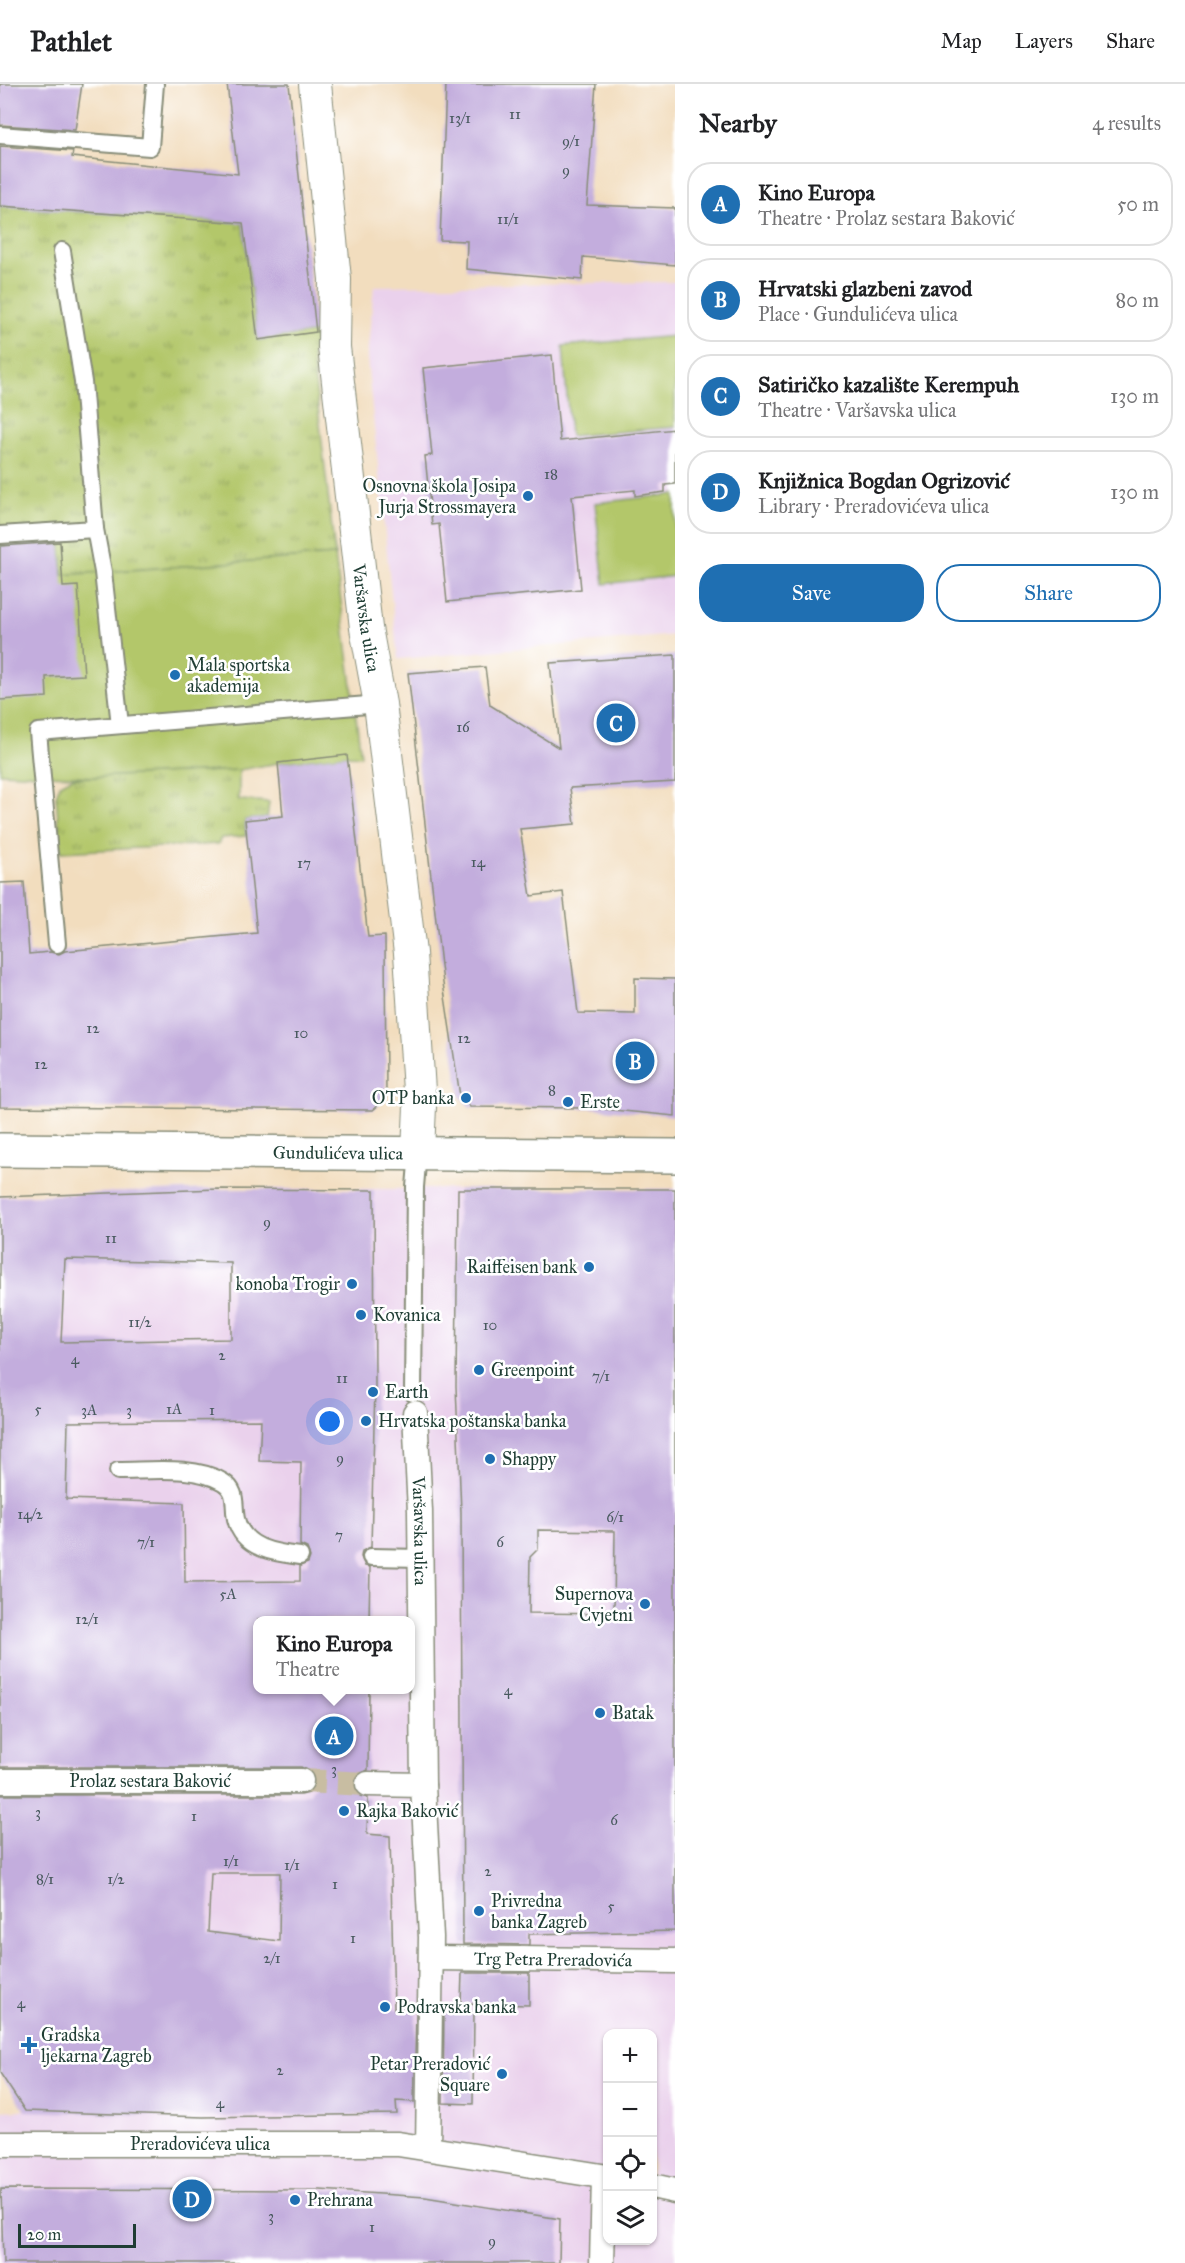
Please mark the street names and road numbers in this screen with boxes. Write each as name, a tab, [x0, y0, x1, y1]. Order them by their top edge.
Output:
street label: Varšavska ulica	[348, 562, 385, 674]
street label: Gundulićeva ulica	[273, 1141, 404, 1165]
street label: Varšavska ulica	[407, 1475, 432, 1586]
street label: Prolaz sestara Baković	[69, 1770, 231, 1792]
street label: Trg Petra Preradovića	[474, 1948, 633, 1971]
street label: Preradovićeva ulica	[130, 2133, 270, 2155]

